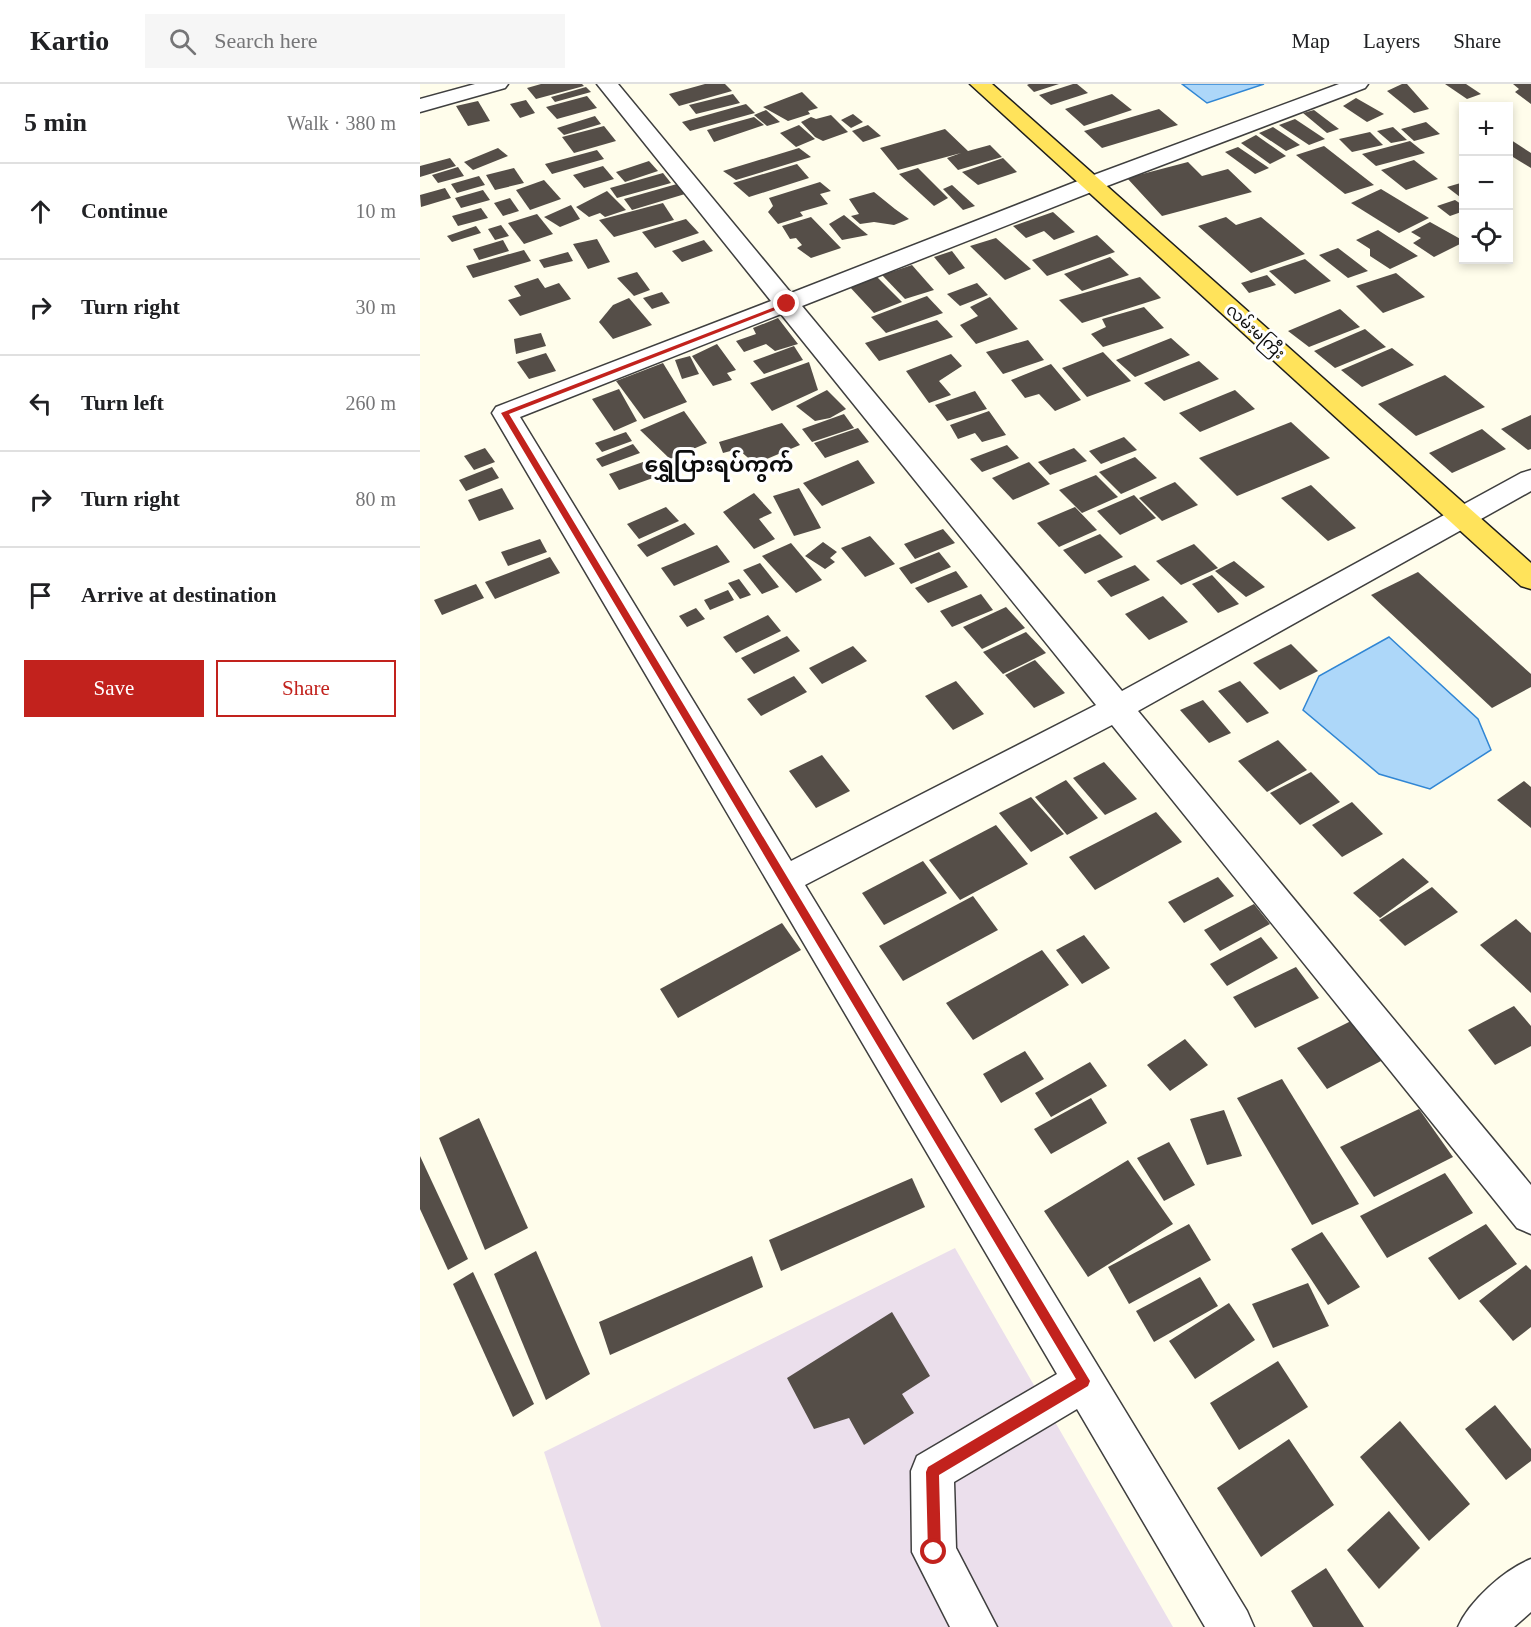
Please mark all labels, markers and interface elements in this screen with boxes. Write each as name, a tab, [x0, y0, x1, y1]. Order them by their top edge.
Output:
search box	[145, 14, 565, 68]
text: Kartio	[30, 25, 109, 56]
icon: search	[166, 25, 199, 58]
text: Search here	[214, 28, 318, 53]
text: Map	[1292, 29, 1330, 53]
text: Layers	[1363, 29, 1420, 53]
text: Share	[1453, 29, 1501, 53]
map controls	[1459, 102, 1513, 264]
button: +	[1459, 102, 1513, 156]
text: 5 min	[24, 108, 87, 137]
text: Walk · 380 m	[287, 112, 396, 134]
button: −	[1459, 156, 1513, 210]
icon: ahead	[24, 195, 57, 228]
text: Continue	[81, 198, 168, 223]
text: 10 m	[355, 200, 396, 222]
button: locate	[1459, 210, 1513, 264]
route end	[773, 290, 799, 316]
icon: right	[24, 291, 57, 324]
text: Turn right	[81, 294, 180, 319]
text: 30 m	[355, 296, 396, 318]
street label: လမ်းမကြီး	[1220, 299, 1290, 366]
icon: left	[24, 387, 57, 420]
text: Turn left	[81, 390, 164, 415]
text: 260 m	[345, 392, 396, 414]
district label: ရွှေပြားရပ်ကွက်	[645, 449, 793, 482]
icon: right	[24, 483, 57, 516]
text: Turn right	[81, 486, 180, 511]
text: 80 m	[355, 488, 396, 510]
icon: arrive	[24, 579, 57, 612]
text: Arrive at destination	[81, 582, 277, 607]
button: Save	[24, 660, 204, 717]
button: Share	[216, 660, 396, 717]
route start	[920, 1538, 946, 1564]

